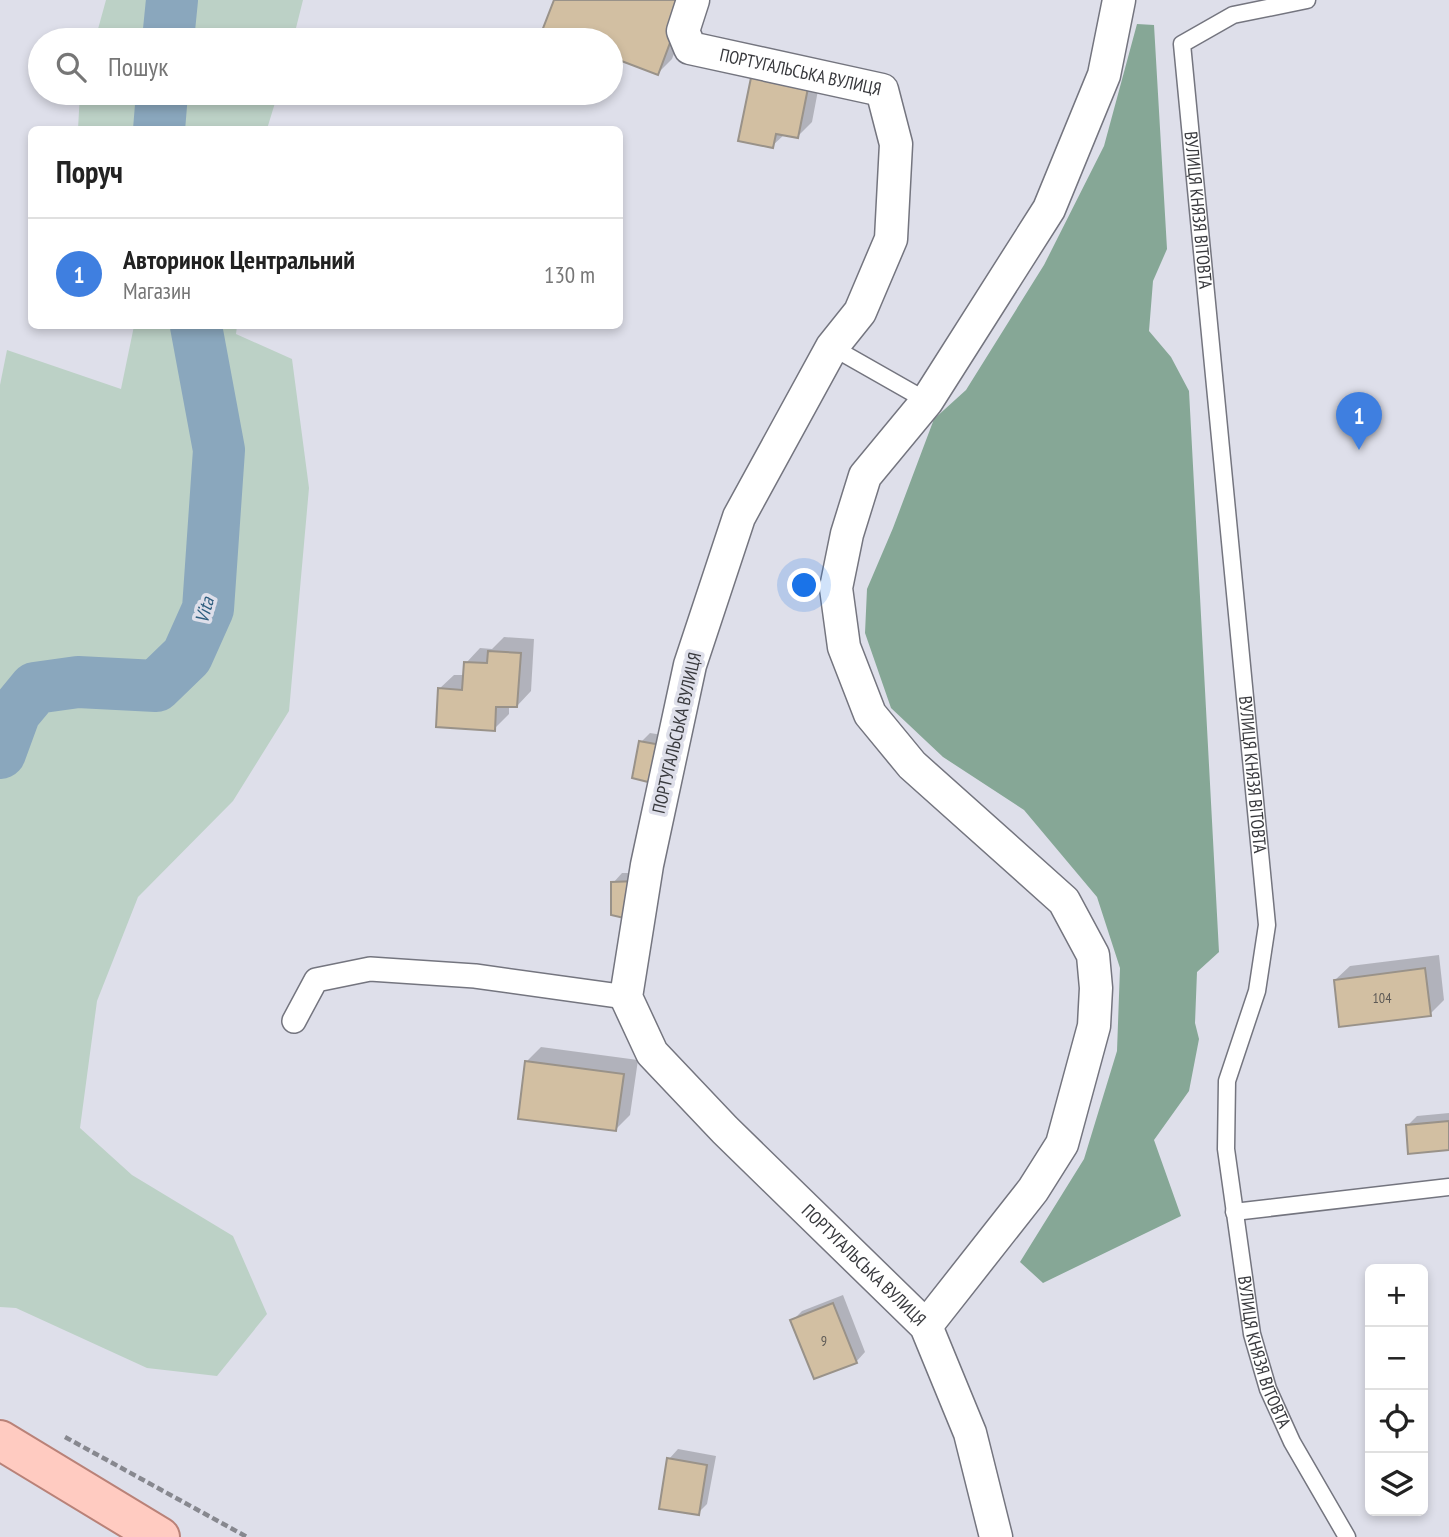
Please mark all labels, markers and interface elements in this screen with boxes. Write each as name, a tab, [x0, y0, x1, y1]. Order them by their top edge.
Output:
search box	[28, 28, 623, 105]
street label: ПОРТУГАЛЬСЬКА ВУЛИЦЯ	[718, 43, 883, 100]
icon: search	[52, 48, 90, 86]
text: Пошук	[108, 50, 168, 83]
street label: ВУЛИЦЯ КНЯЗЯ ВІТОВТА	[1179, 130, 1218, 290]
text: Поруч	[56, 152, 123, 191]
text: Авторинок Центральний	[123, 243, 355, 276]
text: 1	[74, 260, 85, 289]
text: 130 m	[544, 260, 595, 289]
text: Магазин	[123, 276, 191, 305]
pin: 1	[1336, 392, 1382, 450]
your location	[787, 568, 821, 602]
water label: Vita	[189, 593, 219, 626]
street label: ПОРТУГАЛЬСЬКА ВУЛИЦЯ	[647, 650, 706, 816]
street label: ВУЛИЦЯ КНЯЗЯ ВІТОВТА	[1234, 695, 1272, 854]
house number: 104	[1373, 989, 1392, 1007]
street label: ПОРТУГАЛЬСЬКА ВУЛИЦЯ	[797, 1199, 931, 1331]
map controls	[1365, 1264, 1428, 1516]
button: +	[1365, 1264, 1428, 1327]
street label: ВУЛИЦЯ КНЯЗЯ ВІТОВТА	[1233, 1274, 1296, 1432]
button: −	[1365, 1327, 1428, 1390]
house number: 9	[821, 1332, 827, 1350]
button: locate	[1365, 1390, 1428, 1453]
button: layers	[1365, 1453, 1428, 1516]

